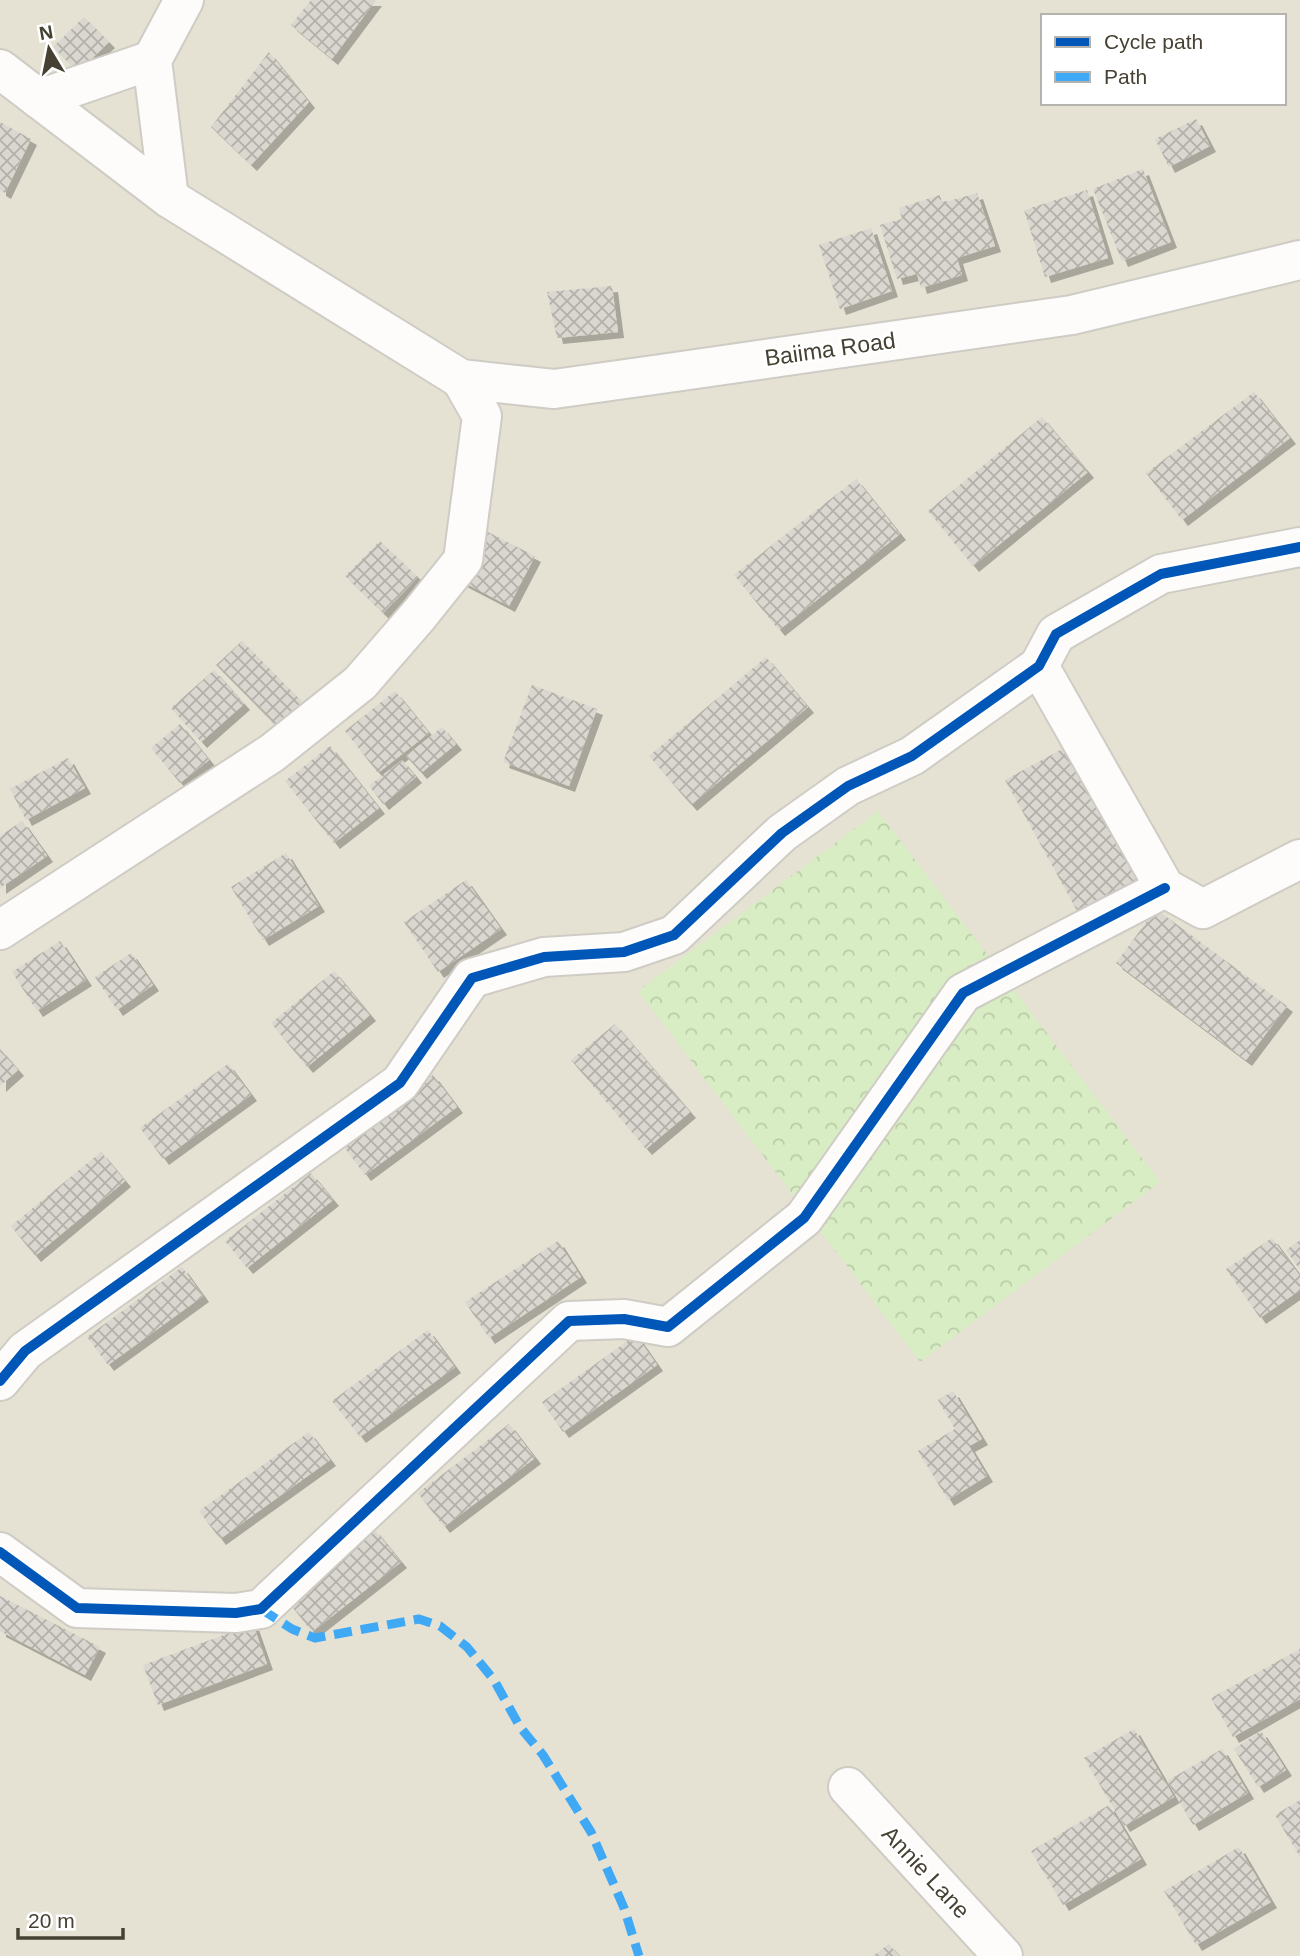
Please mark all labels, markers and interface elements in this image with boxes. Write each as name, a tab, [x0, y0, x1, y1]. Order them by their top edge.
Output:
north arrow	[14, 14, 84, 84]
legend	[1041, 14, 1286, 105]
text: N	[38, 21, 55, 44]
text: Cycle path	[1104, 30, 1203, 53]
text: Path	[1104, 65, 1147, 88]
street label: Baiima Road	[763, 327, 897, 371]
street label: Annie Lane	[877, 1821, 975, 1923]
scale bar	[18, 1896, 122, 1940]
text: 20 m	[28, 1909, 75, 1932]

